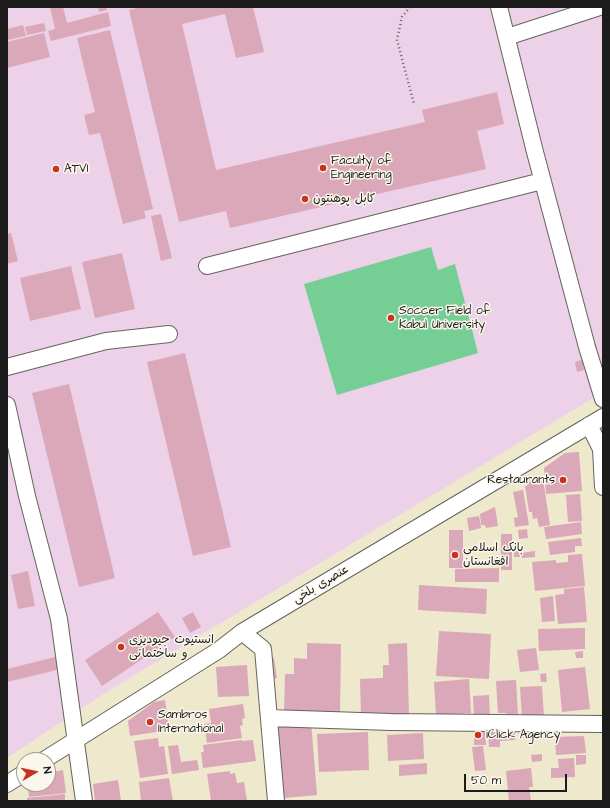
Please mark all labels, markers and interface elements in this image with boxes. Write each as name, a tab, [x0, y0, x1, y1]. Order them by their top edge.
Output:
place label: Faculty of Engineering	[331, 154, 392, 182]
place label: ATVI	[64, 162, 89, 176]
marker: Faculty of Engineering	[318, 163, 328, 173]
marker: ATVI	[51, 164, 61, 174]
place label: کابل پوهنتون	[313, 192, 375, 206]
marker: کابل پوهنتون	[300, 194, 310, 204]
place label: Soccer Field of Kabul University	[399, 304, 490, 332]
marker: Soccer Field of Kabul University	[386, 313, 396, 323]
place label: Restaurants	[487, 473, 555, 487]
marker: Restaurants	[558, 475, 568, 485]
place label: بانک اسلامی افغانستان	[463, 541, 524, 569]
marker: بانک اسلامی افغانستان	[450, 550, 460, 560]
street label: عنصری بلخی	[290, 563, 352, 607]
place label: انستیوت جیودیزی و ساختمانی	[129, 633, 214, 661]
marker: انستیوت جیودیزی و ساختمانی	[116, 642, 126, 652]
place label: Sambros International	[158, 708, 223, 736]
marker: Sambros International	[145, 717, 155, 727]
place label: iClick Agency	[486, 728, 560, 742]
marker: iClick Agency	[473, 730, 483, 740]
north arrow	[16, 752, 56, 792]
text: N	[39, 766, 55, 775]
scale bar	[466, 766, 569, 792]
text: 50 m	[471, 772, 501, 789]

